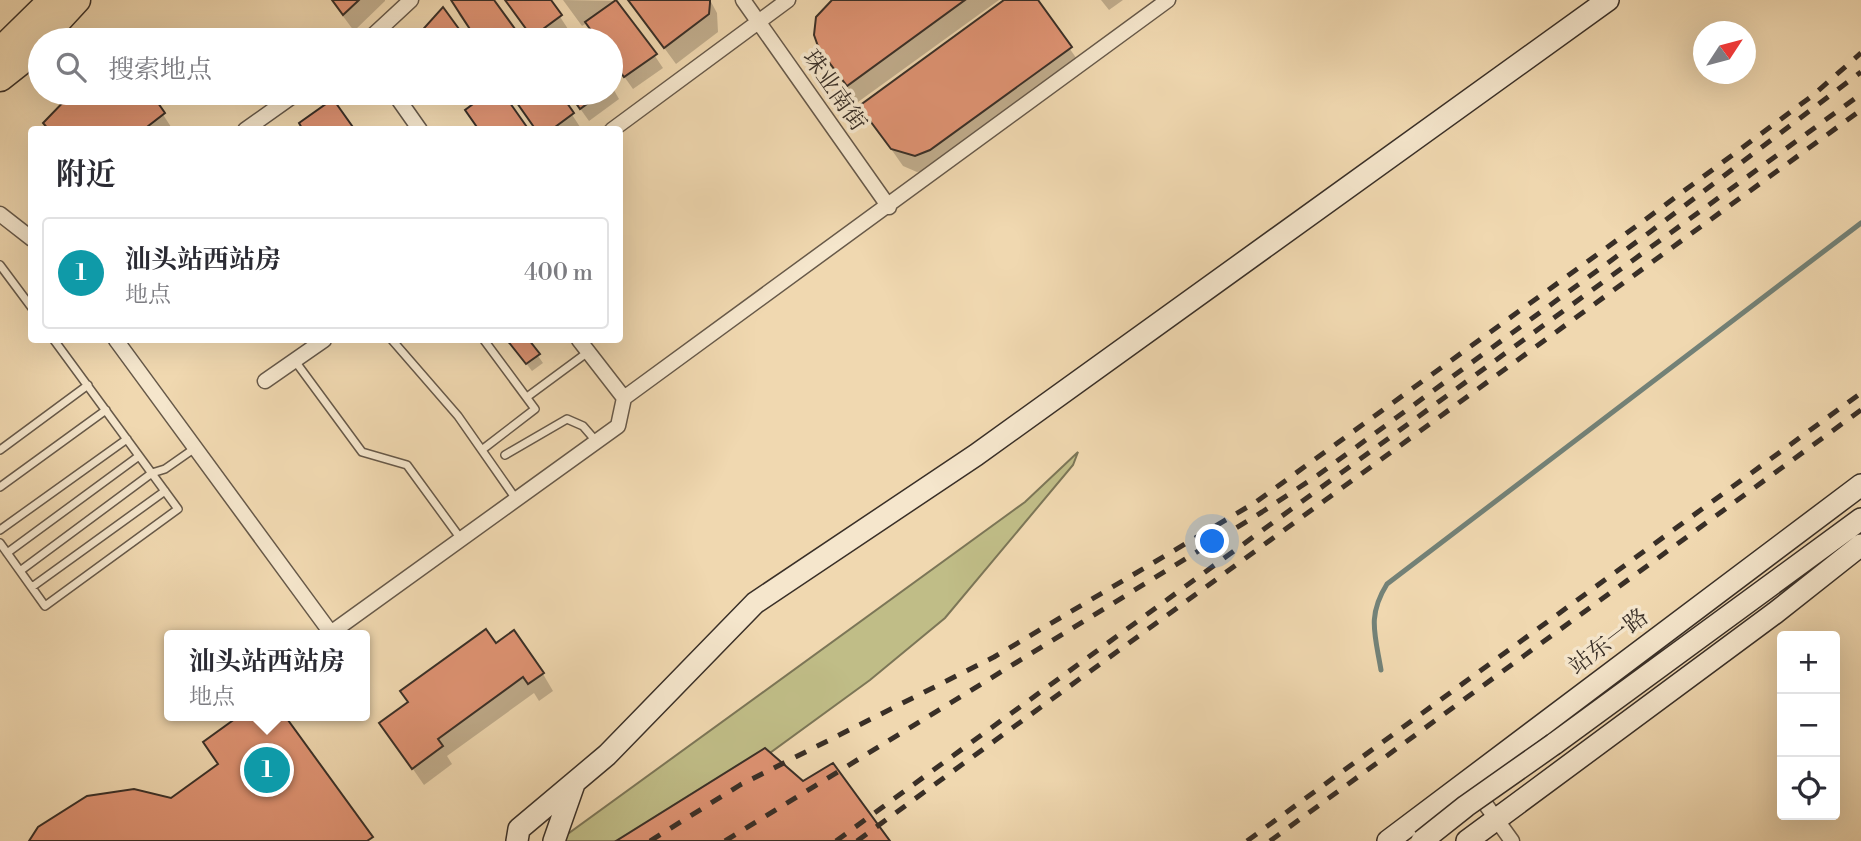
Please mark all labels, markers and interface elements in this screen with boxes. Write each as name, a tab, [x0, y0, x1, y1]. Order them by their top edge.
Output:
north arrow	[1693, 21, 1756, 84]
search box	[28, 28, 623, 105]
street label: 珠业南街	[796, 45, 872, 136]
icon: search	[52, 48, 90, 86]
text: 搜索地点	[108, 54, 212, 86]
text: 附近	[56, 156, 116, 194]
text: 汕头站西站房	[125, 244, 281, 276]
text: 1	[75, 259, 87, 287]
text: 400 m	[524, 259, 593, 287]
text: 地点	[125, 281, 171, 309]
your location	[1195, 524, 1229, 558]
street label: 站东一路	[1563, 603, 1654, 681]
popup	[164, 630, 370, 721]
map controls	[1777, 631, 1840, 820]
button: +	[1777, 631, 1840, 694]
text: 汕头站西站房	[189, 646, 345, 678]
text: 地点	[189, 683, 235, 711]
button: −	[1777, 694, 1840, 757]
pin: 1	[244, 744, 290, 796]
button: locate	[1777, 757, 1840, 820]

